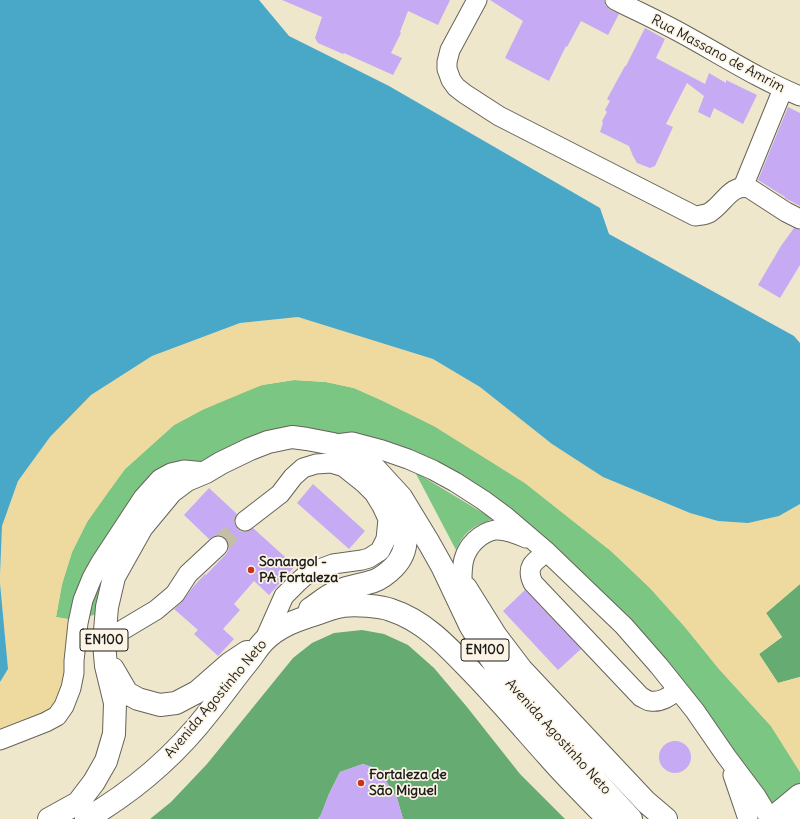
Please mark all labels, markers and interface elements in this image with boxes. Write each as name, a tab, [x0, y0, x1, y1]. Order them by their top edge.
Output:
street label: Rua Massano de Amrim	[648, 12, 788, 96]
place label: Sonangol - PA Fortaleza	[259, 554, 338, 586]
marker: Sonangol - PA Fortaleza	[246, 565, 256, 575]
road number: EN100	[80, 629, 128, 651]
street label: Avenida Agostinho Neto	[161, 636, 271, 762]
road number: EN100	[461, 639, 509, 661]
street label: Avenida Agostinho Neto	[502, 676, 614, 798]
place label: Fortaleza de São Miguel	[369, 767, 447, 800]
marker: Fortaleza de São Miguel	[356, 778, 366, 788]

